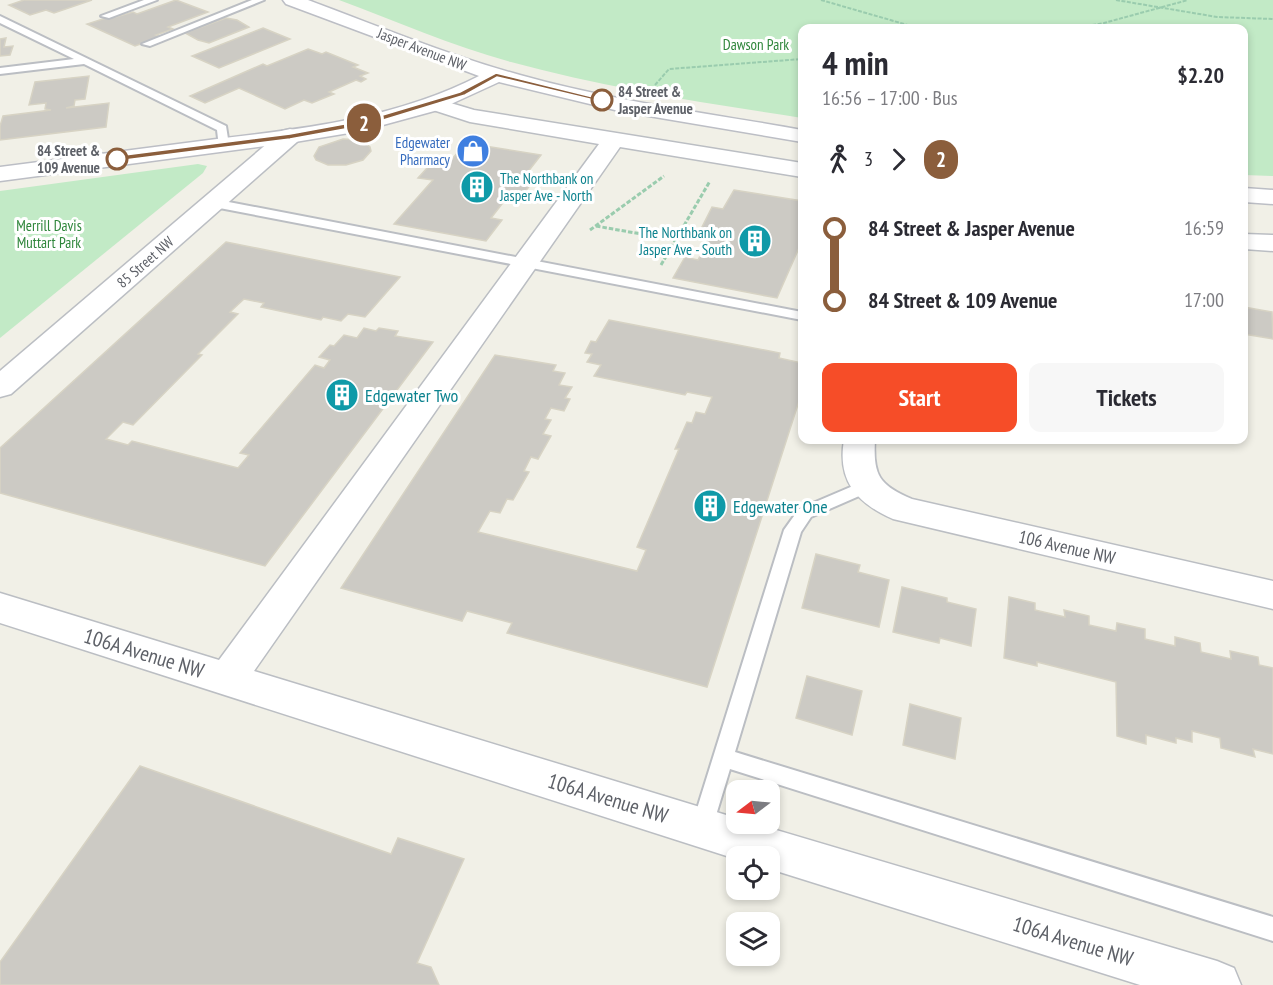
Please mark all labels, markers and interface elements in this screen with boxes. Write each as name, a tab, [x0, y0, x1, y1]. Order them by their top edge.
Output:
street label: Jasper Avenue NW	[374, 23, 469, 75]
park label: Dawson Park	[723, 35, 789, 54]
text: 4 min	[822, 41, 889, 84]
text: $2.20	[1177, 61, 1224, 89]
place label: 84 Street & Jasper Avenue	[617, 82, 693, 118]
text: 16:56 – 17:00 · Bus	[822, 85, 957, 111]
marker: 84 Street & Jasper Avenue	[591, 89, 613, 111]
line badge: 2	[344, 104, 383, 142]
text: 2	[359, 110, 369, 137]
place label: Edgewater Pharmacy	[395, 133, 451, 169]
shop icon: Edgewater Pharmacy	[455, 133, 491, 169]
place label: 84 Street & 109 Avenue	[37, 141, 100, 177]
icon: walk	[822, 143, 855, 176]
icon: forward	[882, 143, 915, 176]
text: 3	[864, 146, 873, 172]
text: 2	[936, 146, 946, 173]
marker: 84 Street & 109 Avenue	[106, 148, 128, 170]
building icon: The Northbank on Jasper Ave - North	[459, 169, 495, 205]
place label: The Northbank on Jasper Ave - North	[499, 169, 593, 205]
text: 84 Street & Jasper Avenue	[868, 214, 1075, 242]
text: 16:59	[1184, 215, 1224, 241]
park label: Merrill Davis Muttart Park	[16, 216, 82, 252]
place label: The Northbank on Jasper Ave - South	[638, 223, 732, 259]
building icon: The Northbank on Jasper Ave - South	[737, 223, 773, 259]
street label: 85 Street NW	[113, 232, 177, 292]
text: 84 Street & 109 Avenue	[868, 286, 1058, 314]
text: 17:00	[1184, 287, 1224, 313]
button: Start	[822, 363, 1017, 432]
button: Tickets	[1029, 363, 1224, 432]
building icon: Edgewater Two	[324, 377, 360, 413]
place label: Edgewater Two	[365, 384, 459, 407]
building icon: Edgewater One	[692, 488, 728, 524]
place label: Edgewater One	[733, 495, 828, 518]
street label: 106 Avenue NW	[1016, 525, 1118, 569]
street label: 106A Avenue NW	[81, 622, 207, 684]
street label: 106A Avenue NW	[545, 767, 671, 829]
north arrow	[726, 780, 780, 834]
map controls	[726, 780, 780, 966]
button: locate	[726, 846, 780, 900]
street label: 106A Avenue NW	[1010, 910, 1136, 972]
button: layers	[726, 912, 780, 966]

